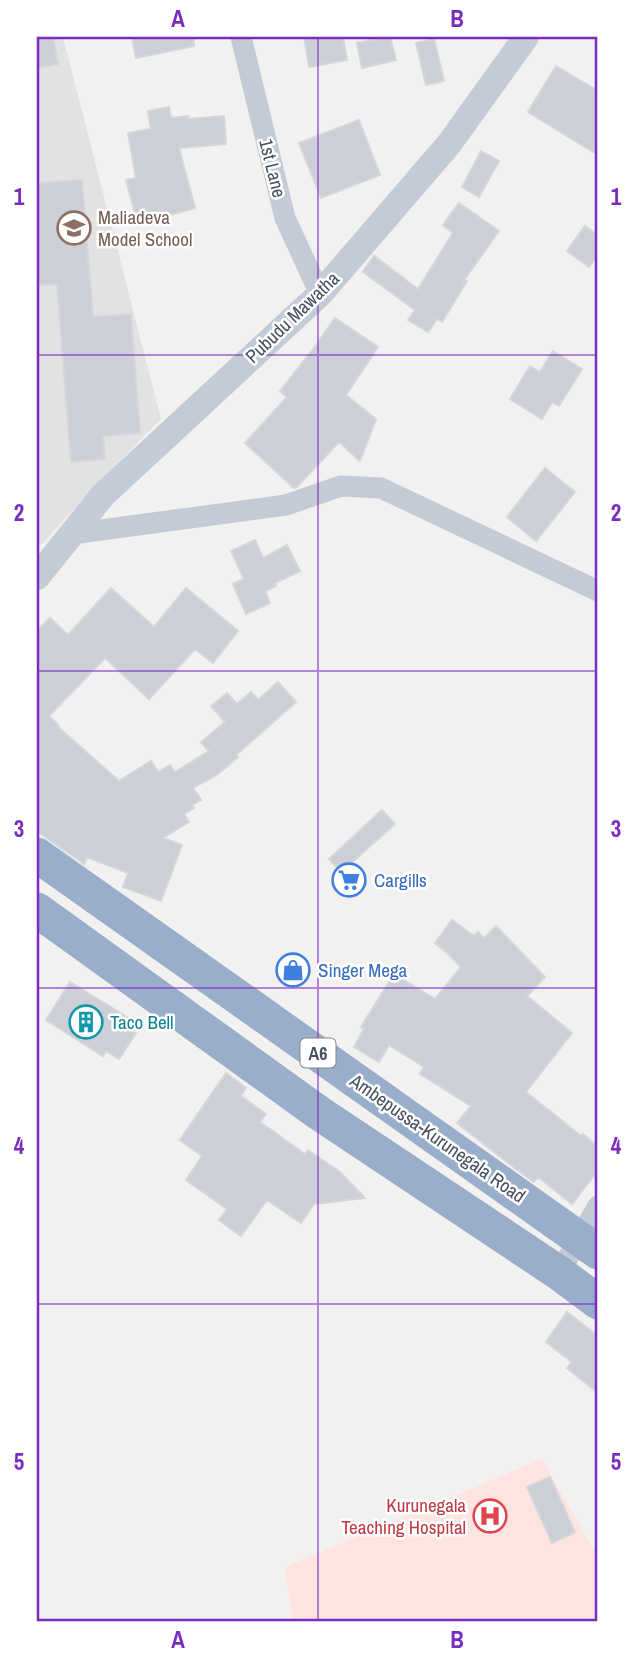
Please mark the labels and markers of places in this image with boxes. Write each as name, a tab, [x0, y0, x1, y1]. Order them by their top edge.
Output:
place label: Maliadeva Model School	[98, 204, 192, 252]
school or university icon: Maliadeva Model School	[55, 209, 93, 247]
supermarket icon: Cargills	[330, 861, 368, 899]
place label: Cargills	[374, 867, 427, 893]
shop icon: Singer Mega	[274, 951, 312, 989]
place label: Singer Mega	[318, 957, 408, 983]
building icon: Taco Bell	[67, 1003, 105, 1041]
place label: Taco Bell	[110, 1009, 174, 1035]
place label: Kurunegala Teaching Hospital	[341, 1492, 466, 1540]
hospital icon: Kurunegala Teaching Hospital	[471, 1497, 509, 1535]

